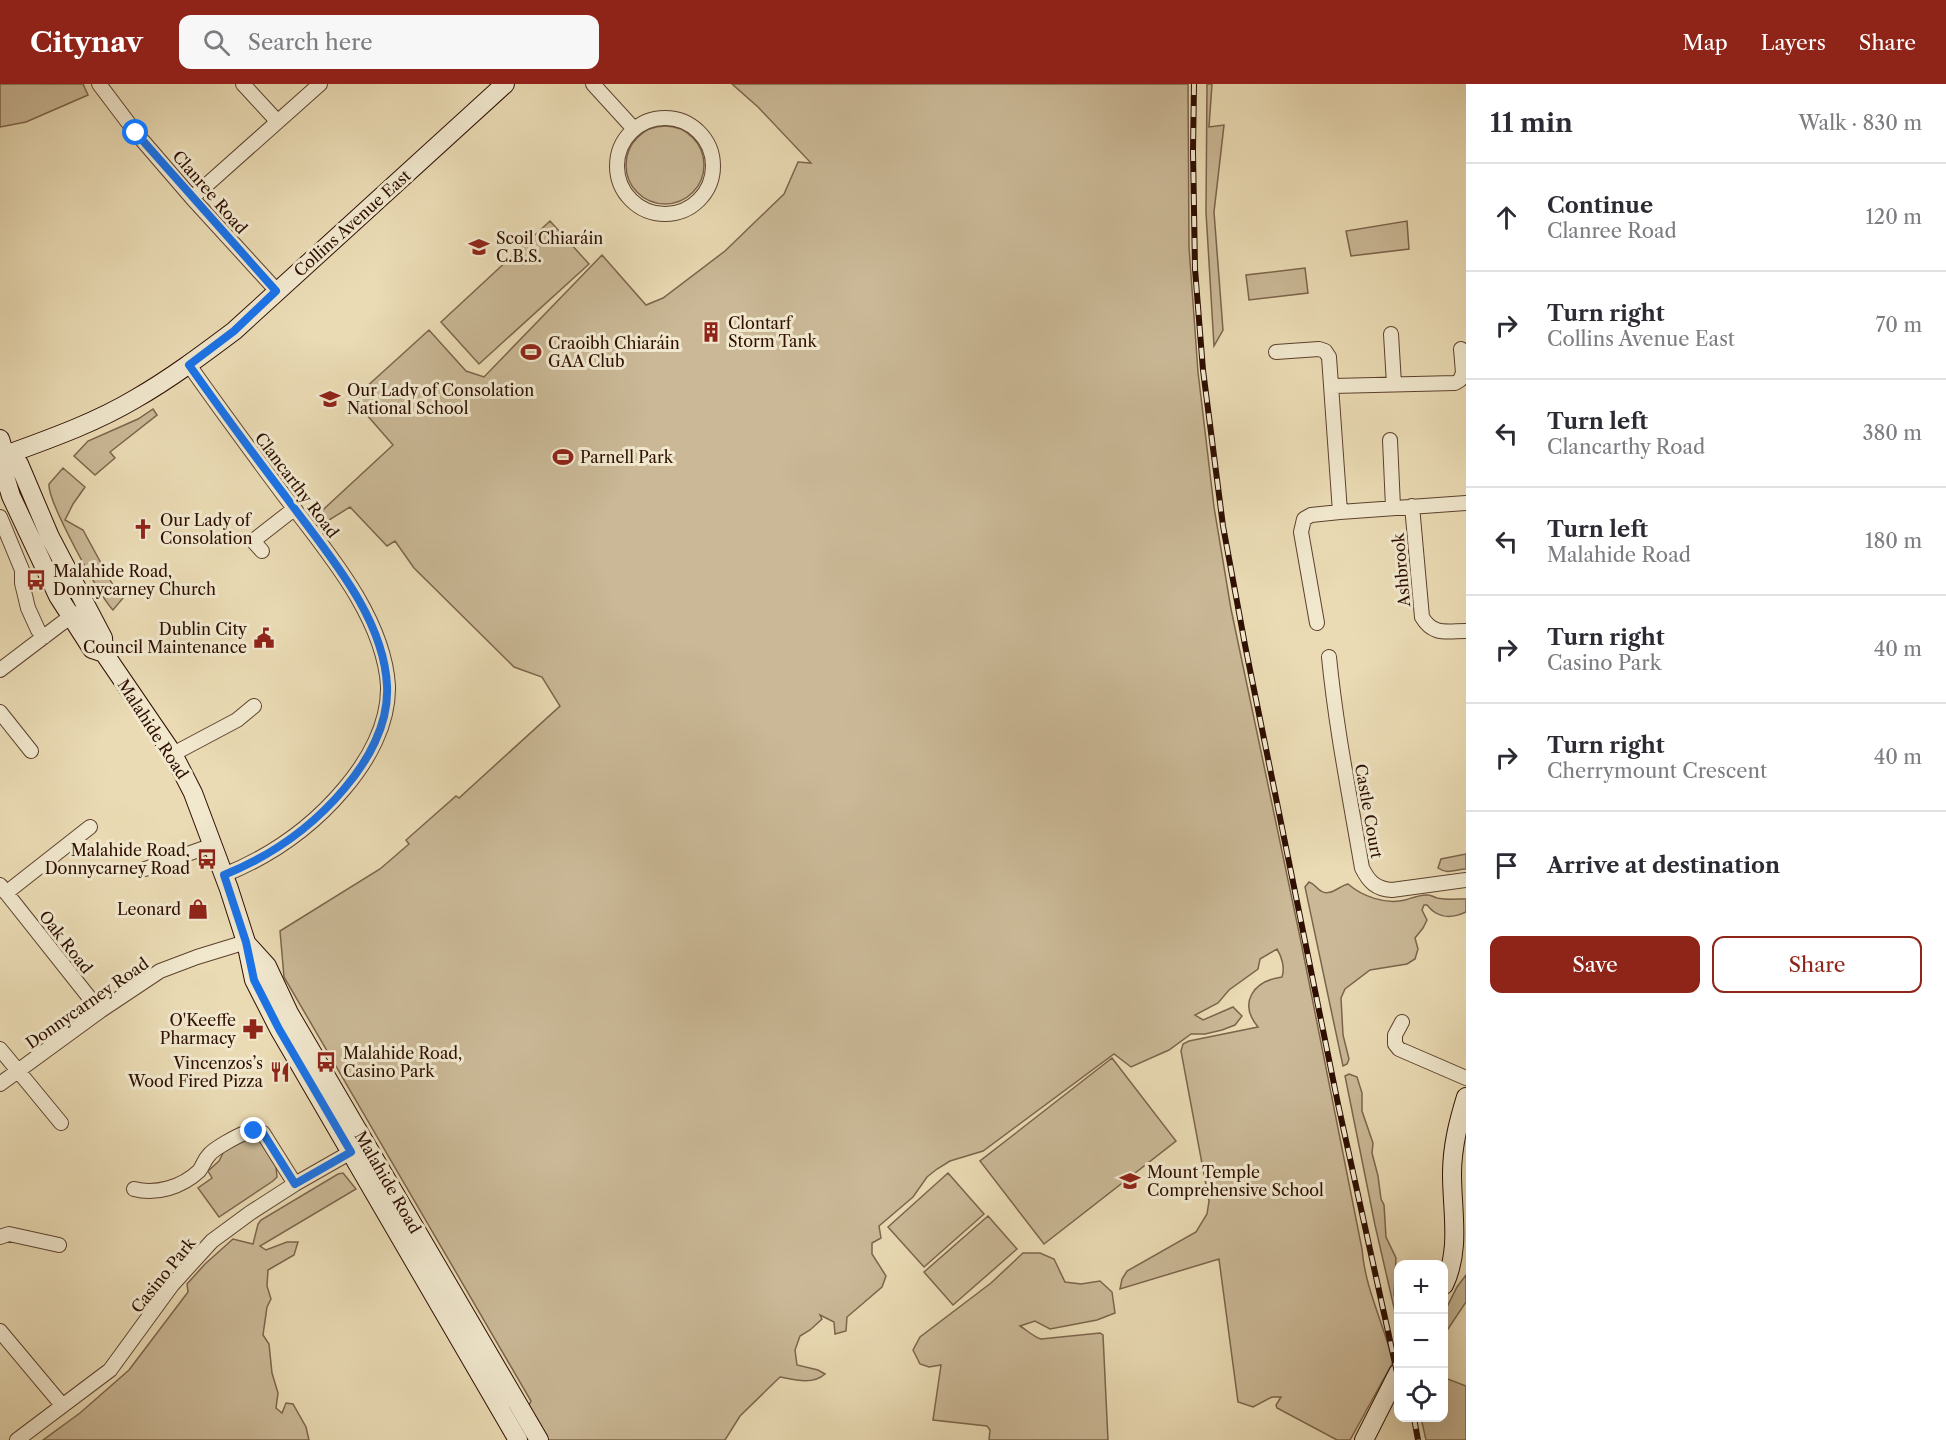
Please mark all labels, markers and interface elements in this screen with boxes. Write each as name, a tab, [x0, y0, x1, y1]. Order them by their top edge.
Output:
search box	[179, 15, 599, 69]
text: Citynav	[30, 25, 143, 59]
icon: search	[200, 26, 233, 59]
text: Search here	[248, 29, 372, 56]
text: Map	[1683, 30, 1728, 55]
text: Layers	[1761, 30, 1826, 55]
text: Share	[1859, 30, 1916, 55]
text: 11 min	[1490, 107, 1573, 139]
text: Walk · 830 m	[1798, 111, 1922, 135]
route start	[122, 119, 148, 145]
street label: Clanree Road	[168, 146, 252, 238]
street label: Collins Avenue East	[289, 165, 415, 281]
text: Continue	[1547, 192, 1653, 219]
icon: ahead	[1490, 201, 1523, 234]
text: 120 m	[1865, 205, 1922, 229]
text: Clanree Road	[1547, 219, 1677, 243]
place label: Scoil Chiaráin C.B.S.	[496, 228, 603, 266]
school or university icon: Scoil Chiaráin C.B.S.	[467, 235, 491, 259]
text: Turn right	[1547, 300, 1665, 327]
icon: right	[1490, 309, 1523, 342]
place label: Clontarf Storm Tank	[728, 313, 817, 351]
text: 70 m	[1876, 313, 1922, 337]
building icon: Clontarf Storm Tank	[699, 320, 723, 344]
text: Collins Avenue East	[1547, 327, 1735, 351]
place label: Craoibh Chiaráin GAA Club	[548, 333, 680, 371]
sports icon: Craoibh Chiaráin GAA Club	[519, 340, 543, 364]
place label: Our Lady of Consolation National School	[347, 380, 534, 418]
school or university icon: Our Lady of Consolation National School	[318, 387, 342, 411]
text: Turn left	[1547, 408, 1648, 435]
icon: left	[1490, 417, 1523, 450]
text: 380 m	[1863, 421, 1922, 445]
street label: Clancarthy Road	[251, 428, 343, 542]
text: Clancarthy Road	[1547, 435, 1705, 459]
sports icon: Parnell Park	[551, 445, 575, 469]
place label: Parnell Park	[580, 447, 674, 467]
place label: Our Lady of Consolation	[160, 510, 253, 548]
text: Turn left	[1547, 516, 1648, 543]
church icon: Our Lady of Consolation	[131, 517, 155, 541]
icon: left	[1490, 525, 1523, 558]
text: 180 m	[1865, 529, 1922, 553]
street label: Ashbrook	[1388, 532, 1414, 609]
text: Malahide Road	[1547, 543, 1691, 567]
place label: Malahide Road, Donnycarney Church	[53, 561, 216, 599]
bus stop icon: Malahide Road, Donnycarney Church	[24, 568, 48, 592]
place label: Dublin City Council Maintenance	[83, 619, 248, 657]
text: Turn right	[1547, 624, 1665, 651]
public building icon: Dublin City Council Maintenance	[252, 626, 276, 650]
icon: right	[1490, 633, 1523, 666]
text: 40 m	[1874, 637, 1922, 661]
text: Casino Park	[1547, 651, 1661, 675]
street label: Malahide Road	[113, 675, 193, 783]
text: Turn right	[1547, 732, 1665, 759]
icon: right	[1490, 741, 1523, 774]
text: 40 m	[1874, 745, 1922, 769]
text: Cherrymount Crescent	[1547, 759, 1767, 783]
street label: Castle Court	[1351, 762, 1387, 860]
place label: Malahide Road, Donnycarney Road	[45, 840, 190, 878]
bus stop icon: Malahide Road, Donnycarney Road	[195, 847, 219, 871]
icon: arrive	[1490, 849, 1523, 882]
text: Arrive at destination	[1547, 852, 1780, 879]
shop icon: Leonard	[186, 897, 210, 921]
place label: Leonard	[117, 899, 181, 919]
street label: Oak Road	[35, 906, 97, 978]
button: Save	[1490, 936, 1700, 993]
button: Share	[1712, 936, 1922, 993]
street label: Donnycarney Road	[22, 953, 152, 1053]
place label: O'Keeffe Pharmacy	[160, 1010, 237, 1048]
pharmacy icon: O'Keeffe Pharmacy	[241, 1017, 265, 1041]
place label: Malahide Road, Casino Park	[343, 1043, 462, 1081]
bus stop icon: Malahide Road, Casino Park	[314, 1050, 338, 1074]
place label: Vincenzos’s Wood Fired Pizza	[127, 1053, 264, 1091]
restaurant icon: Vincenzos’s Wood Fired Pizza	[268, 1060, 292, 1084]
route end	[240, 1117, 266, 1143]
street label: Malahide Road	[351, 1127, 426, 1237]
place label: Mount Temple Comprehensive School	[1147, 1162, 1324, 1200]
school or university icon: Mount Temple Comprehensive School	[1118, 1169, 1142, 1193]
street label: Casino Park	[126, 1233, 200, 1317]
map controls	[1394, 1260, 1448, 1422]
button: +	[1394, 1260, 1448, 1314]
button: −	[1394, 1314, 1448, 1368]
button: locate	[1394, 1368, 1448, 1422]

